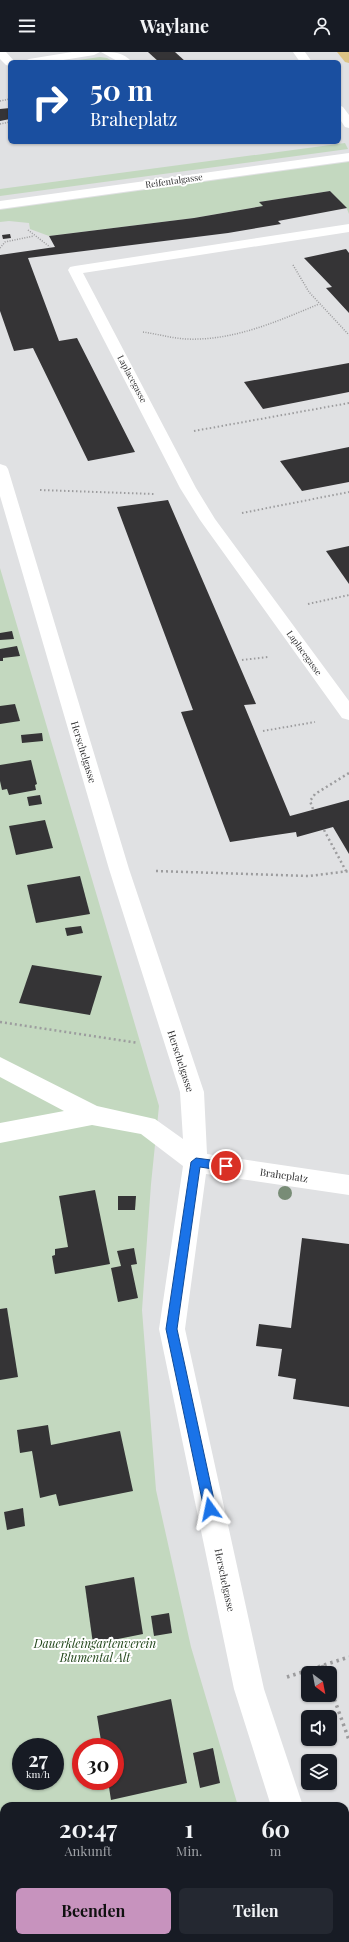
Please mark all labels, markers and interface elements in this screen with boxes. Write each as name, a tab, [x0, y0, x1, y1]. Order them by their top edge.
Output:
text: Waylane	[140, 14, 209, 38]
icon: menu	[16, 15, 38, 37]
icon: person	[311, 15, 333, 37]
text: 50 m	[90, 71, 153, 108]
icon: right	[24, 76, 76, 128]
text: Braheplatz	[90, 107, 177, 131]
street label: Reifentalgasse	[144, 170, 204, 190]
street label: Laplacegasse	[115, 352, 151, 405]
street label: Laplacegasse	[284, 628, 325, 678]
street label: Herschelgasse	[68, 719, 100, 785]
street label: Herschelgasse	[164, 1028, 198, 1094]
pin	[209, 1149, 243, 1183]
icon: arrive	[215, 1155, 237, 1177]
street label: Braheplatz	[259, 1165, 309, 1185]
position arrow	[189, 1488, 231, 1530]
street label: Herschelgasse	[211, 1547, 239, 1613]
park label: Dauerkleingartenverein Blumental Alt	[33, 1635, 156, 1665]
north arrow	[301, 1666, 337, 1702]
map controls	[301, 1666, 337, 1790]
button: sound	[301, 1710, 337, 1746]
speed limit sign: 30	[72, 1738, 124, 1790]
text: 27	[28, 1745, 48, 1772]
button: layers	[301, 1754, 337, 1790]
text: km/h	[26, 1767, 50, 1781]
text: 20:47	[59, 1812, 117, 1844]
text: 1	[185, 1812, 194, 1844]
text: 60	[261, 1812, 290, 1844]
text: Ankunft	[64, 1842, 112, 1859]
text: Min.	[176, 1842, 202, 1859]
text: m	[270, 1842, 281, 1859]
button: Beenden	[16, 1888, 171, 1934]
button: Teilen	[179, 1888, 333, 1934]

